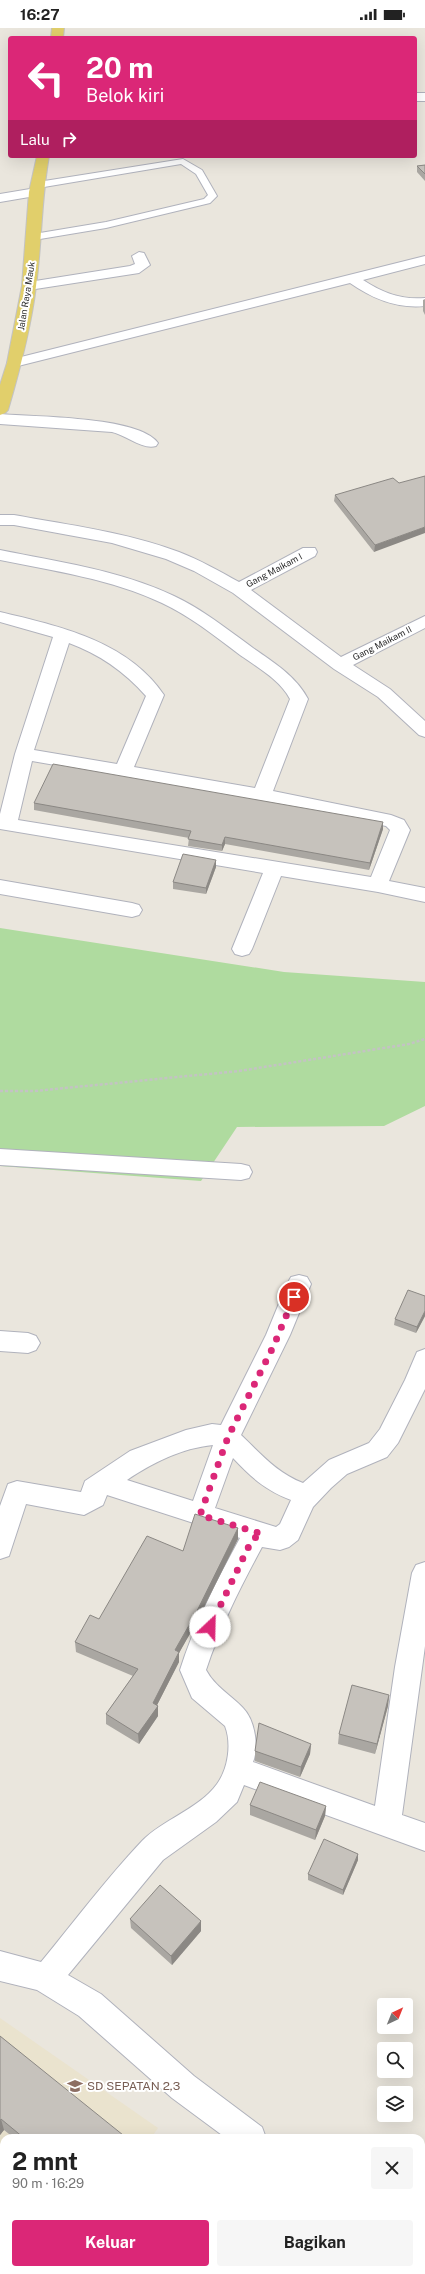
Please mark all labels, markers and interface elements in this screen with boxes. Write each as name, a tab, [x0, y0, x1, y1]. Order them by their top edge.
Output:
text: 16:27	[20, 6, 60, 23]
text: 20 m	[86, 51, 153, 84]
icon: left	[20, 52, 72, 104]
text: Belok kiri	[86, 85, 164, 106]
icon: right	[58, 128, 80, 150]
text: Lalu	[20, 131, 50, 148]
street label: Jalan Raya Mauk	[15, 261, 37, 331]
street label: Gang Maikam I	[244, 551, 304, 589]
street label: Gang Maikam II	[351, 623, 413, 663]
pin	[277, 1280, 311, 1314]
icon: arrive	[283, 1286, 305, 1308]
position arrow	[189, 1606, 231, 1648]
north arrow	[377, 1998, 413, 2034]
map controls	[377, 1998, 413, 2122]
button: search	[377, 2042, 413, 2078]
school or university icon: SD SEPATAN 2,3	[66, 2077, 84, 2095]
place label: SD SEPATAN 2,3	[87, 2079, 180, 2093]
button: layers	[377, 2086, 413, 2122]
text: 2 mnt	[12, 2147, 78, 2175]
button: close	[371, 2147, 413, 2189]
text: 90 m · 16:29	[12, 2176, 84, 2191]
button: Keluar	[12, 2220, 209, 2266]
button: Bagikan	[217, 2220, 413, 2266]

